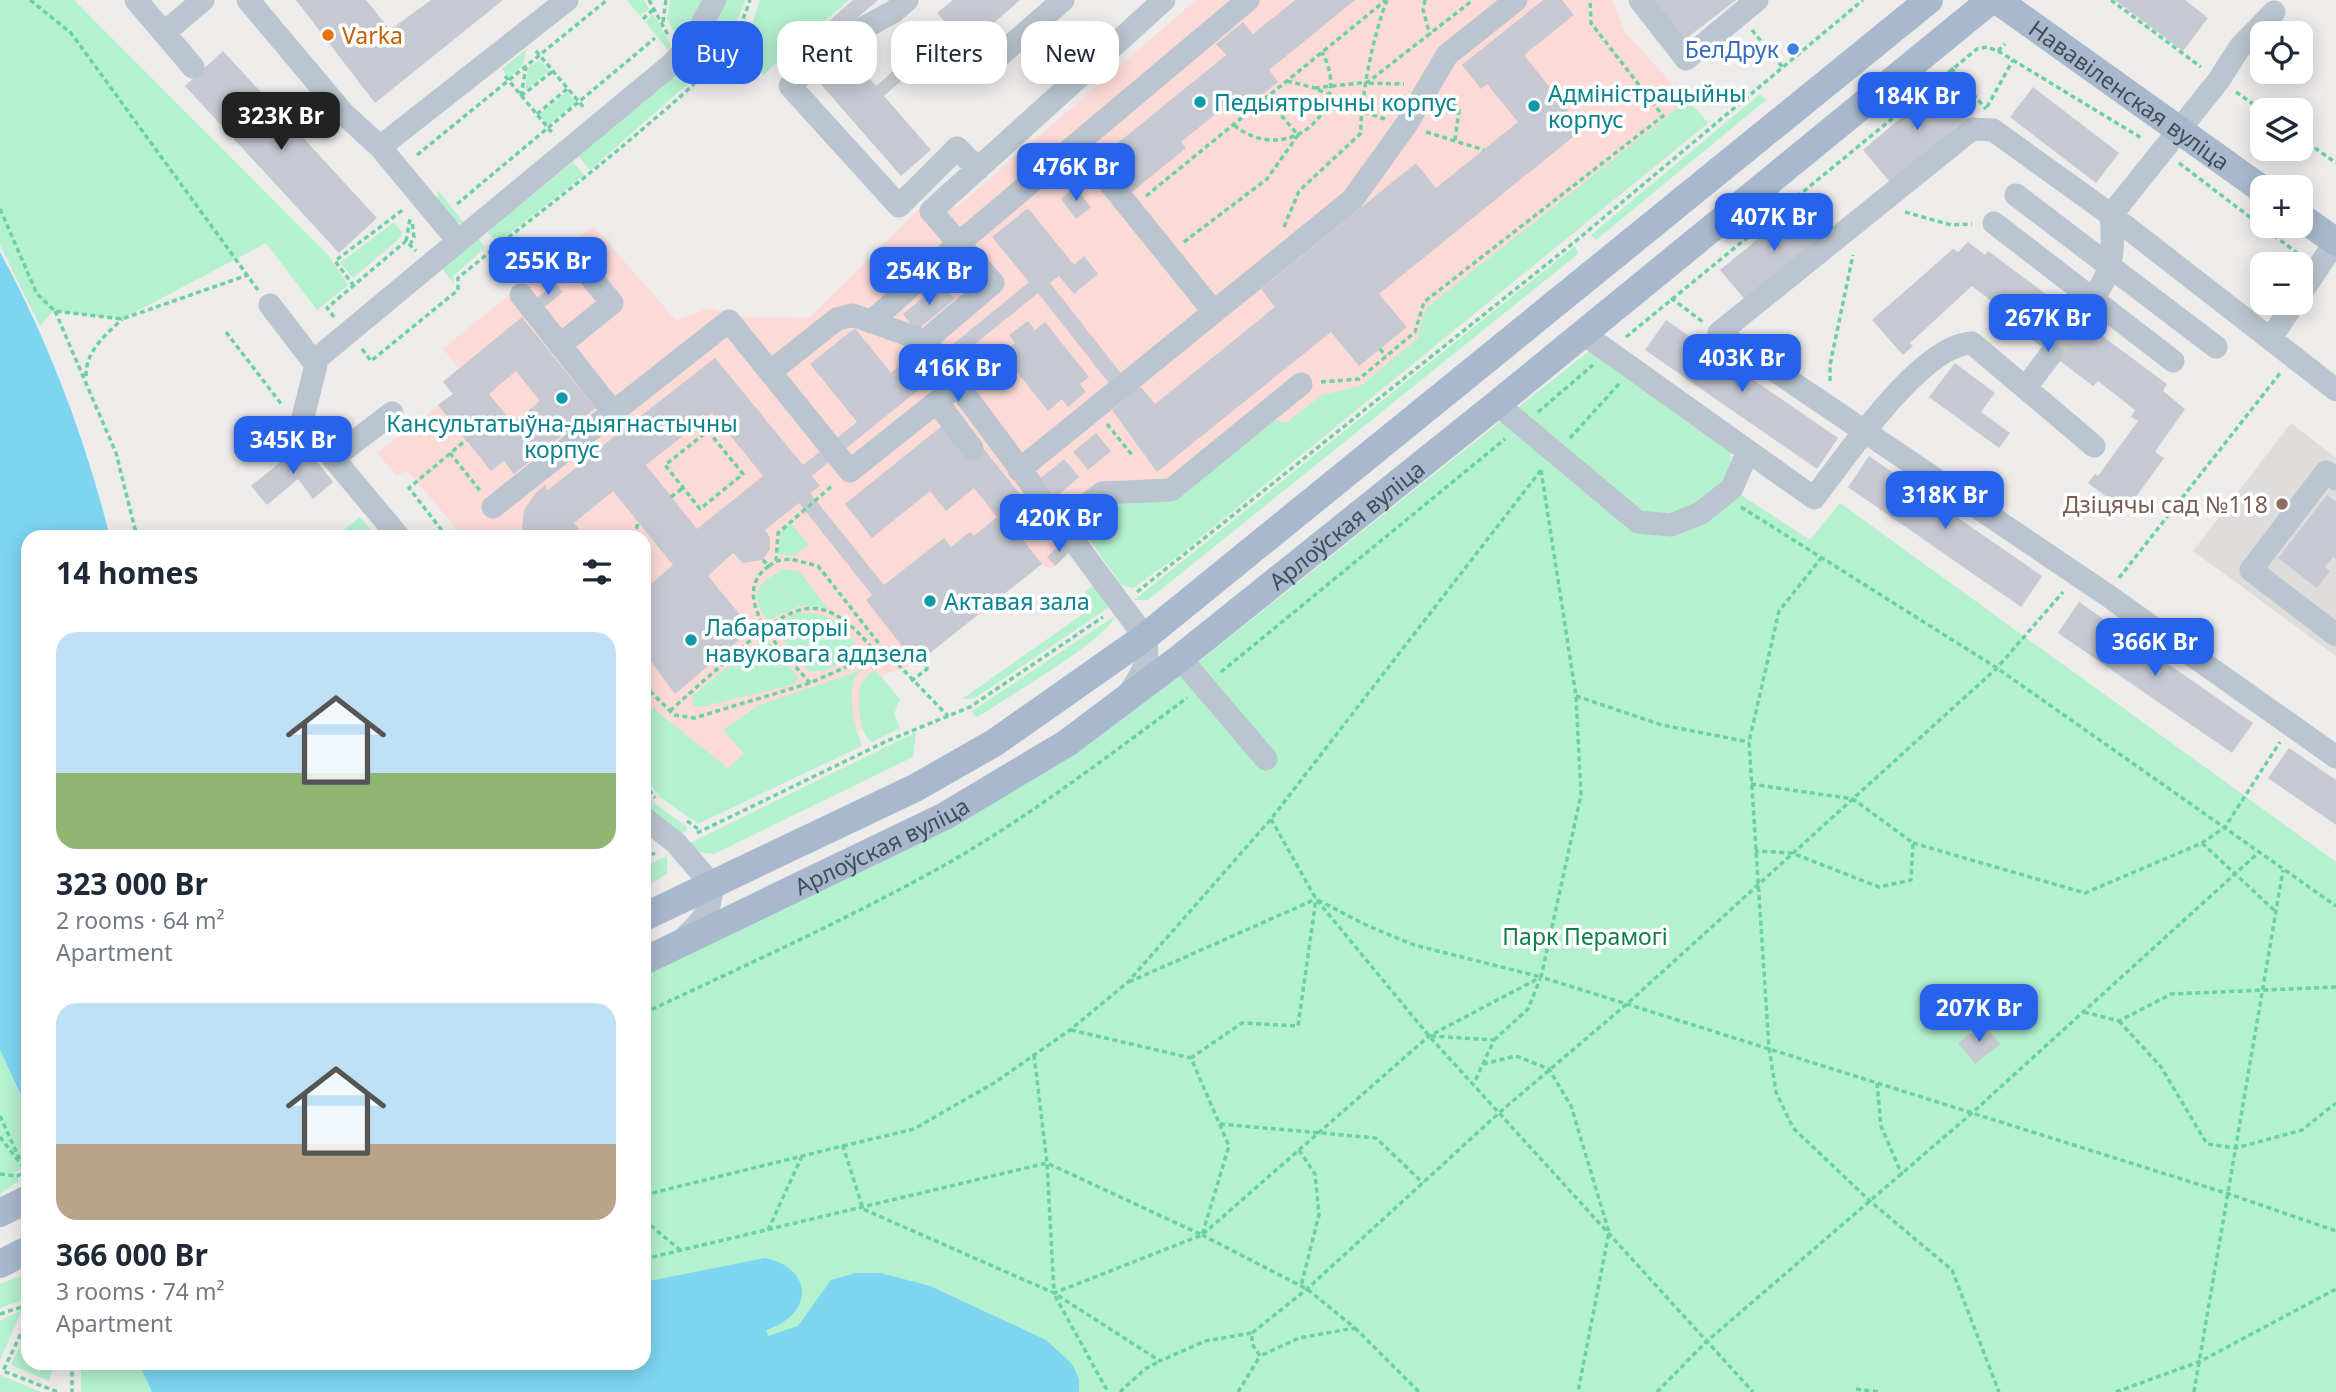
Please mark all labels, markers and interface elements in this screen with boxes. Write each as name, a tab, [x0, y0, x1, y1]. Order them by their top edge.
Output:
street label: Нававіленская вуліца	[2023, 12, 2236, 177]
place label: Varka	[342, 19, 403, 51]
chip: Buy	[672, 21, 763, 84]
chip: Rent	[777, 21, 877, 84]
chip: Filters	[891, 21, 1007, 84]
chip: New	[1021, 21, 1119, 84]
map controls	[2250, 21, 2313, 315]
button: locate	[2250, 21, 2313, 84]
marker: Varka	[320, 27, 336, 43]
place label: БелДрук	[1685, 33, 1780, 65]
marker: БелДрук	[1785, 41, 1801, 57]
pin: 184K Br	[1852, 72, 1982, 132]
place label: Адміністрацыйны корпус	[1548, 77, 1747, 135]
text: 184K Br	[1874, 79, 1960, 111]
place label: Педыятрычны корпус	[1214, 86, 1457, 118]
pin: 323K Br	[216, 92, 346, 152]
marker: Педыятрычны корпус	[1192, 94, 1208, 110]
marker: Адміністрацыйны корпус	[1526, 98, 1542, 114]
button: layers	[2250, 98, 2313, 161]
text: 323K Br	[238, 99, 324, 131]
pin: 476K Br	[1011, 144, 1141, 203]
text: 476K Br	[1033, 150, 1119, 182]
button: +	[2250, 175, 2313, 238]
pin: 407K Br	[1709, 194, 1839, 253]
text: 407K Br	[1731, 200, 1817, 232]
pin: 255K Br	[483, 238, 613, 297]
text: 255K Br	[505, 244, 591, 276]
pin: 254K Br	[864, 247, 994, 307]
button: −	[2250, 252, 2313, 315]
text: 254K Br	[886, 254, 972, 286]
pin: 267K Br	[1983, 294, 2113, 354]
text: 267K Br	[2005, 301, 2091, 333]
pin: 403K Br	[1677, 334, 1807, 394]
text: 403K Br	[1699, 341, 1785, 373]
pin: 416K Br	[893, 344, 1023, 404]
text: 416K Br	[915, 351, 1001, 383]
marker: Кансультатыўна-дыягнастычны корпус	[554, 390, 570, 406]
place label: Кансультатыўна-дыягнастычны корпус	[386, 407, 738, 465]
pin: 345K Br	[228, 416, 358, 476]
text: 345K Br	[250, 423, 336, 455]
street label: Арлоўская вуліца	[1262, 452, 1431, 597]
pin: 318K Br	[1880, 472, 2010, 531]
text: 318K Br	[1902, 478, 1988, 510]
place label: Дзіцячы сад №118	[2063, 488, 2268, 520]
pin: 420K Br	[994, 494, 1124, 554]
marker: Дзіцячы сад №118	[2274, 496, 2290, 512]
text: 420K Br	[1016, 501, 1102, 533]
text: 14 homes	[56, 552, 199, 593]
icon: filters	[578, 553, 616, 591]
place label: Актавая зала	[944, 585, 1090, 617]
marker: Актавая зала	[922, 593, 938, 609]
place label: Лабараторыі навуковага аддзела	[705, 611, 928, 669]
pin: 366K Br	[2090, 618, 2220, 678]
text: 366K Br	[2112, 625, 2198, 657]
marker: Лабараторыі навуковага аддзела	[683, 632, 699, 648]
icon: home	[273, 677, 399, 803]
street label: Арлоўская вуліца	[789, 789, 975, 902]
text: 323 000 Br	[56, 863, 208, 904]
text: 2 rooms · 64 m²	[56, 904, 225, 936]
park label: Парк Перамогі	[1502, 920, 1668, 952]
text: Apartment	[56, 936, 173, 968]
pin: 207K Br	[1914, 984, 2044, 1044]
text: 207K Br	[1936, 991, 2022, 1023]
icon: home	[273, 1048, 399, 1174]
text: 366 000 Br	[56, 1234, 208, 1275]
text: 3 rooms · 74 m²	[56, 1275, 225, 1307]
text: Apartment	[56, 1307, 173, 1339]

